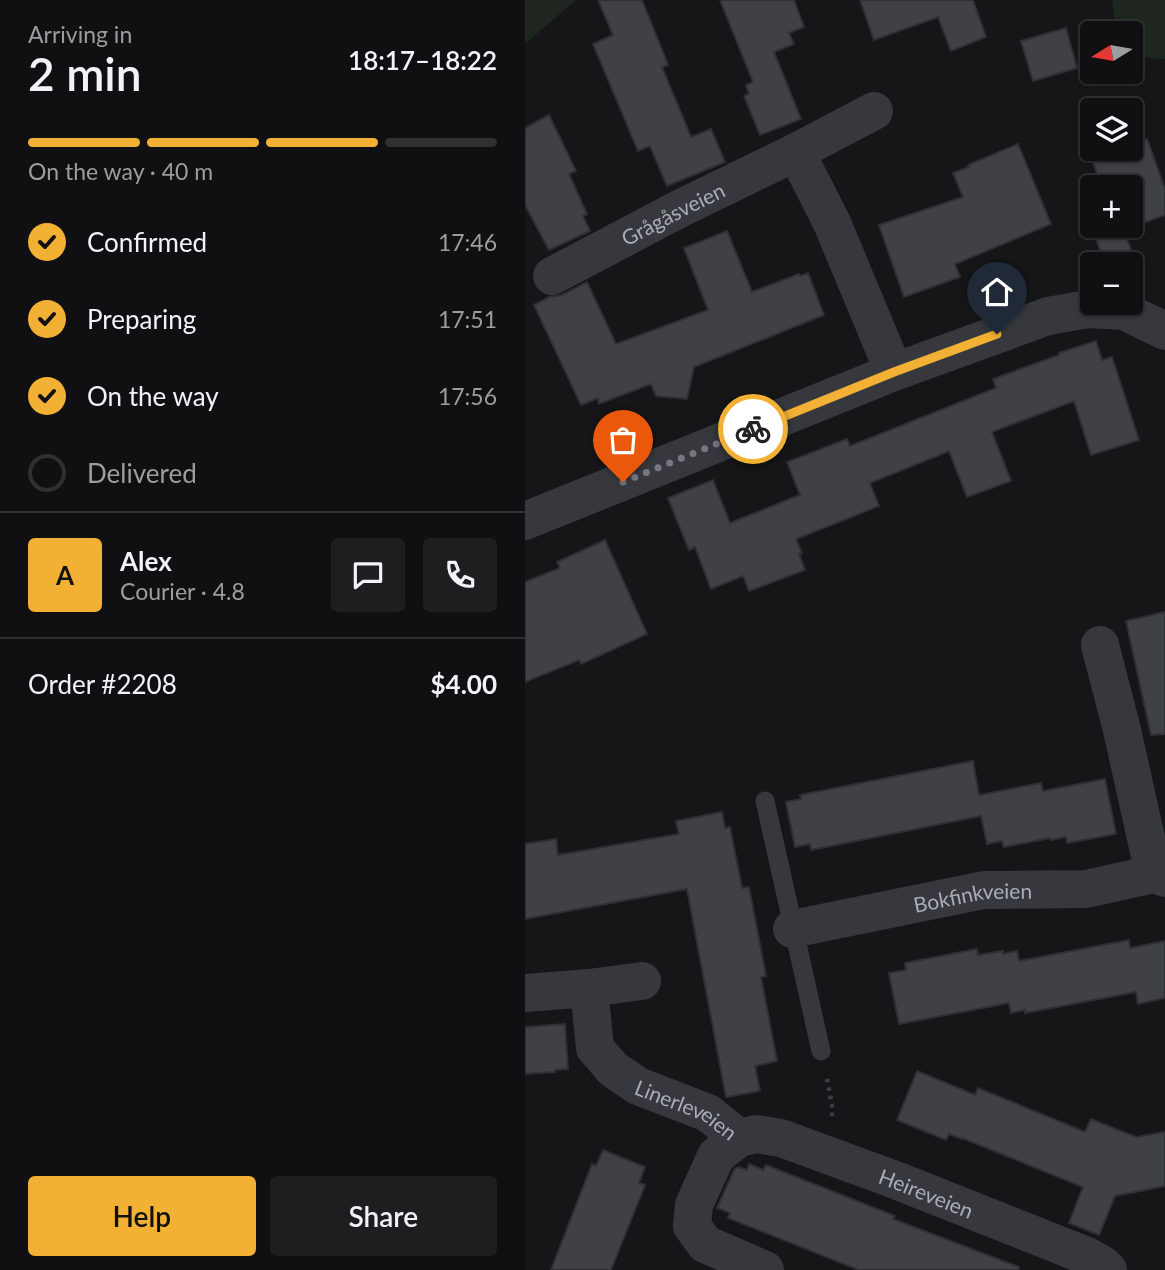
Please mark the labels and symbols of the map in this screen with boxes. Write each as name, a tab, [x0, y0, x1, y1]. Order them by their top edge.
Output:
north arrow	[1080, 21, 1143, 84]
street label: Grågåsveien	[617, 176, 728, 250]
pin	[967, 262, 1027, 334]
courier	[718, 394, 788, 464]
pin	[593, 410, 653, 482]
street label: Bokfinkveien	[911, 877, 1032, 917]
street label: Linerleveien	[632, 1074, 743, 1144]
street label: Heireveien	[876, 1163, 977, 1222]

